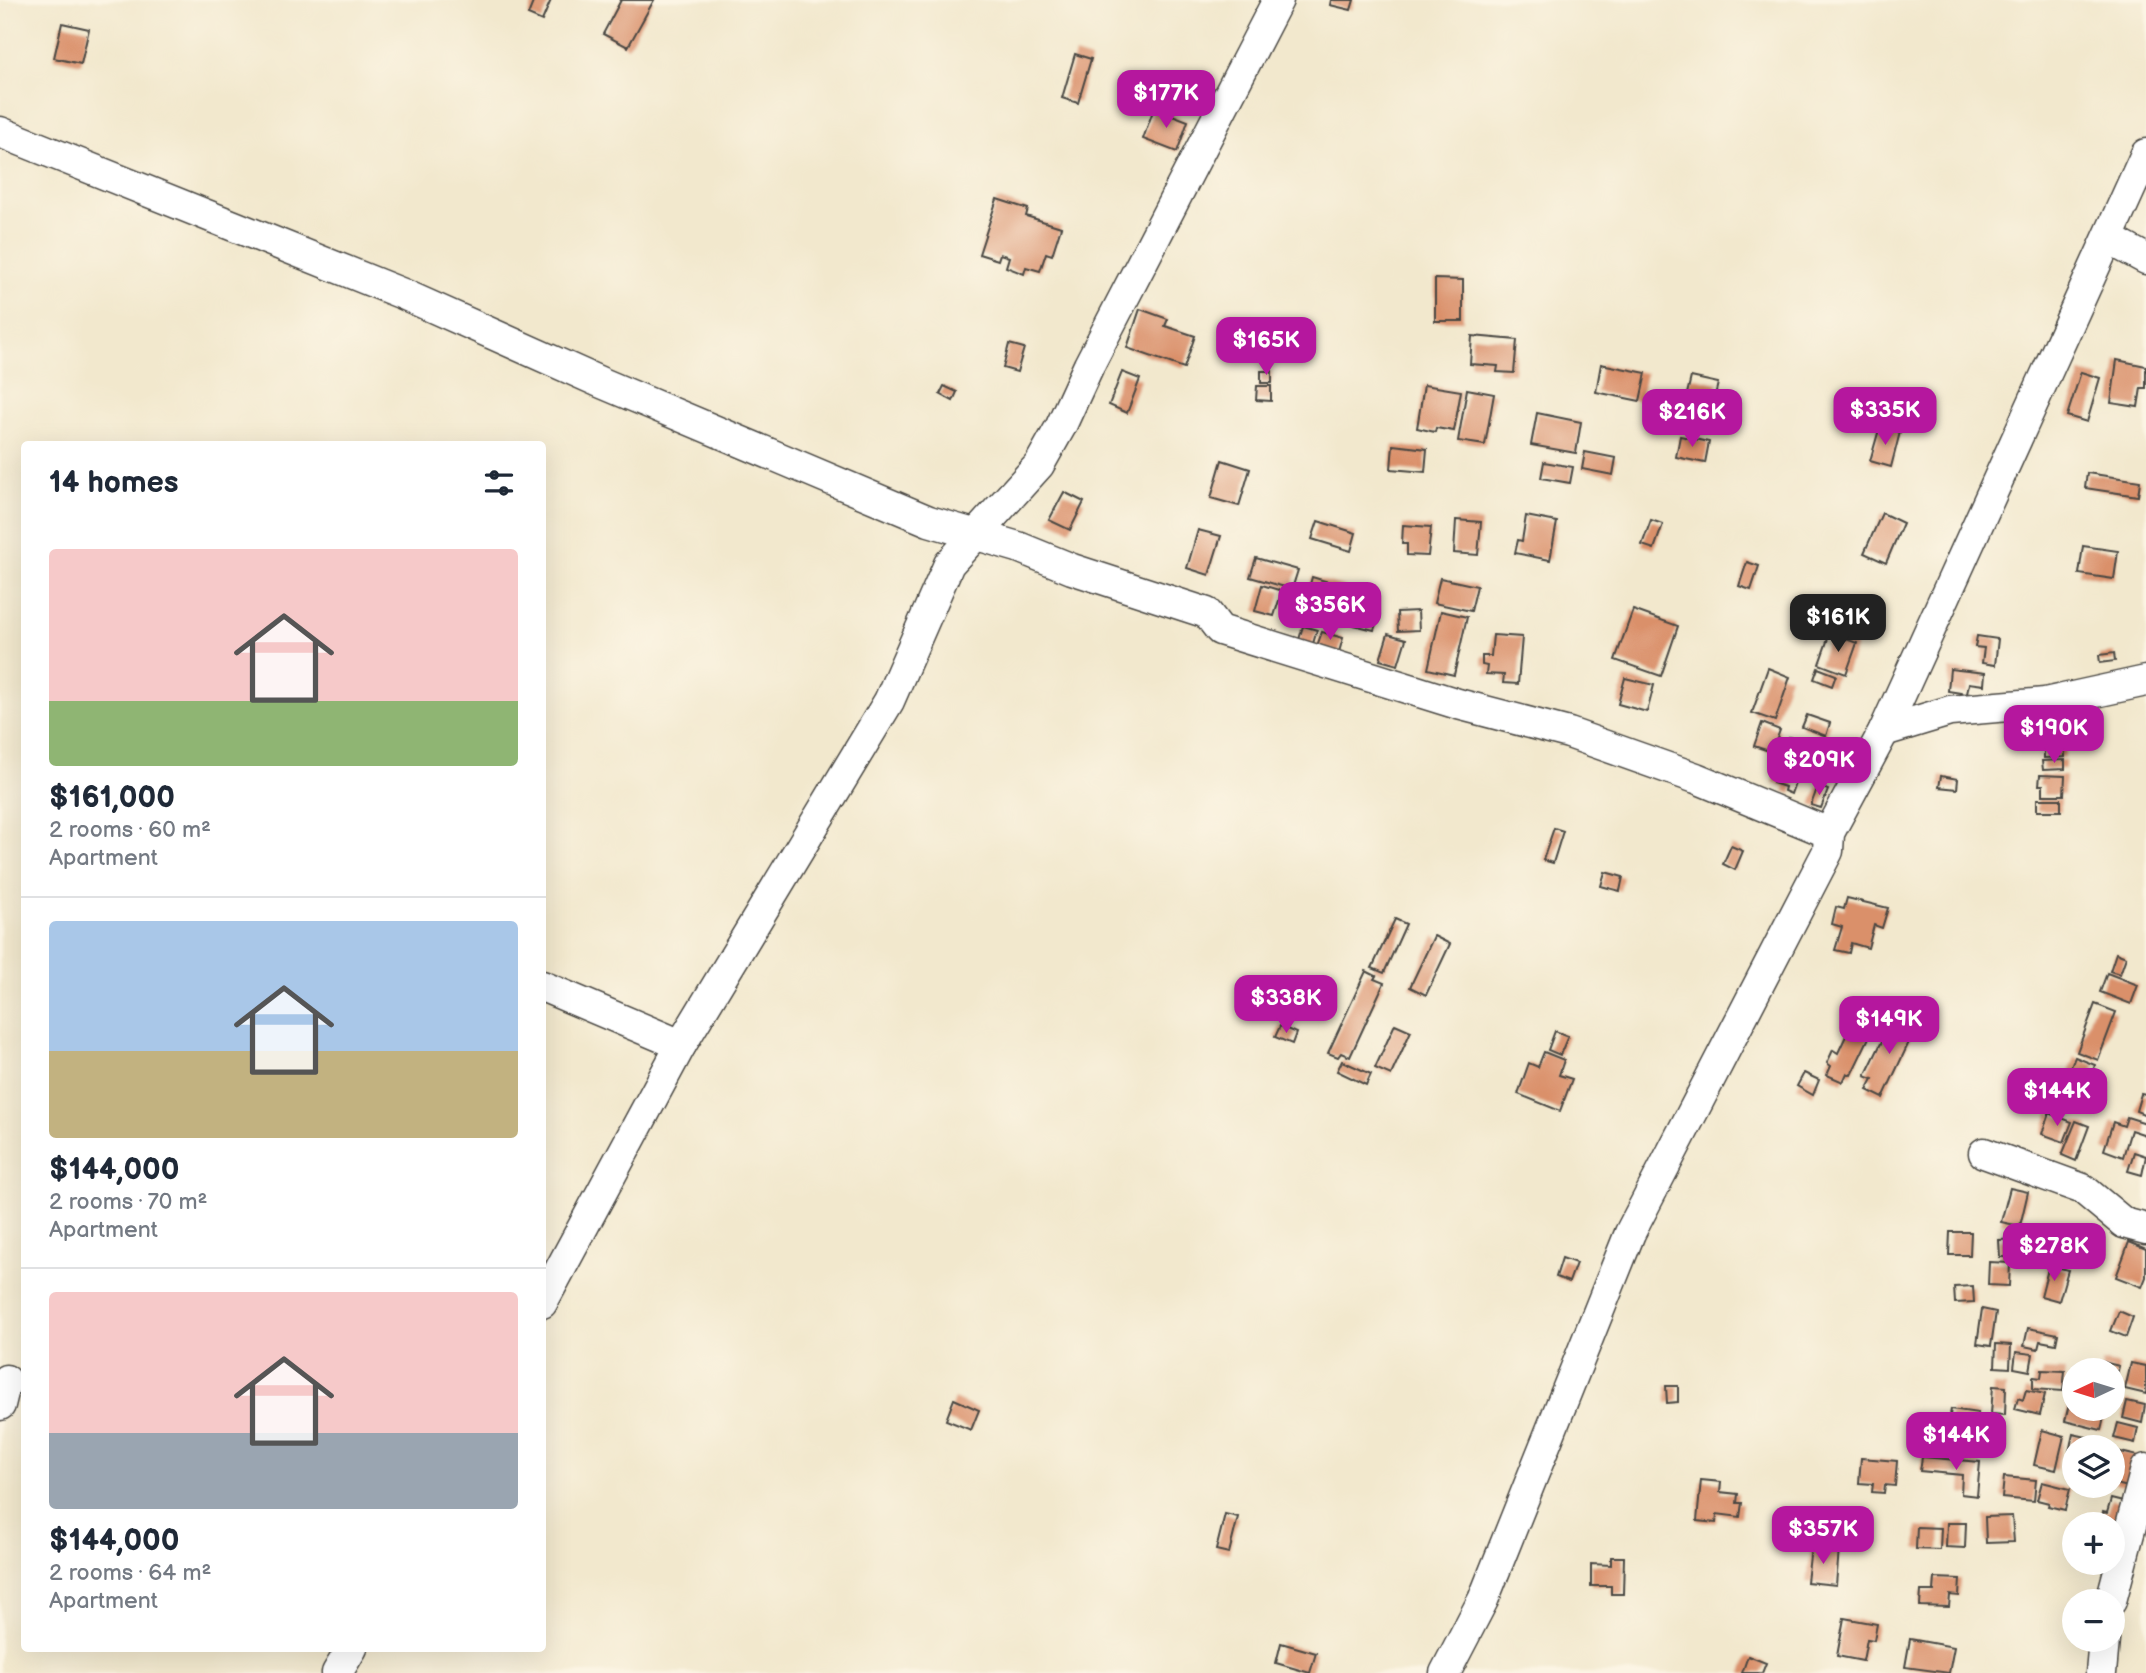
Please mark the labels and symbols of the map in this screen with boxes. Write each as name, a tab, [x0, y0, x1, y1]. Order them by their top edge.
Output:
pin: $177K	[1117, 71, 1215, 130]
pin: $165K	[1217, 318, 1315, 377]
pin: $335K	[1836, 388, 1934, 447]
pin: $216K	[1643, 390, 1741, 449]
pin: $356K	[1281, 582, 1379, 642]
pin: $161K	[1789, 594, 1887, 654]
pin: $190K	[2005, 706, 2103, 765]
pin: $209K	[1770, 738, 1868, 797]
pin: $338K	[1237, 976, 1335, 1035]
pin: $149K	[1840, 996, 1938, 1056]
pin: $144K	[2008, 1068, 2106, 1128]
pin: $278K	[2005, 1224, 2103, 1283]
north arrow	[2062, 1358, 2124, 1421]
pin: $144K	[1907, 1412, 2005, 1472]
pin: $357K	[1774, 1506, 1872, 1566]

